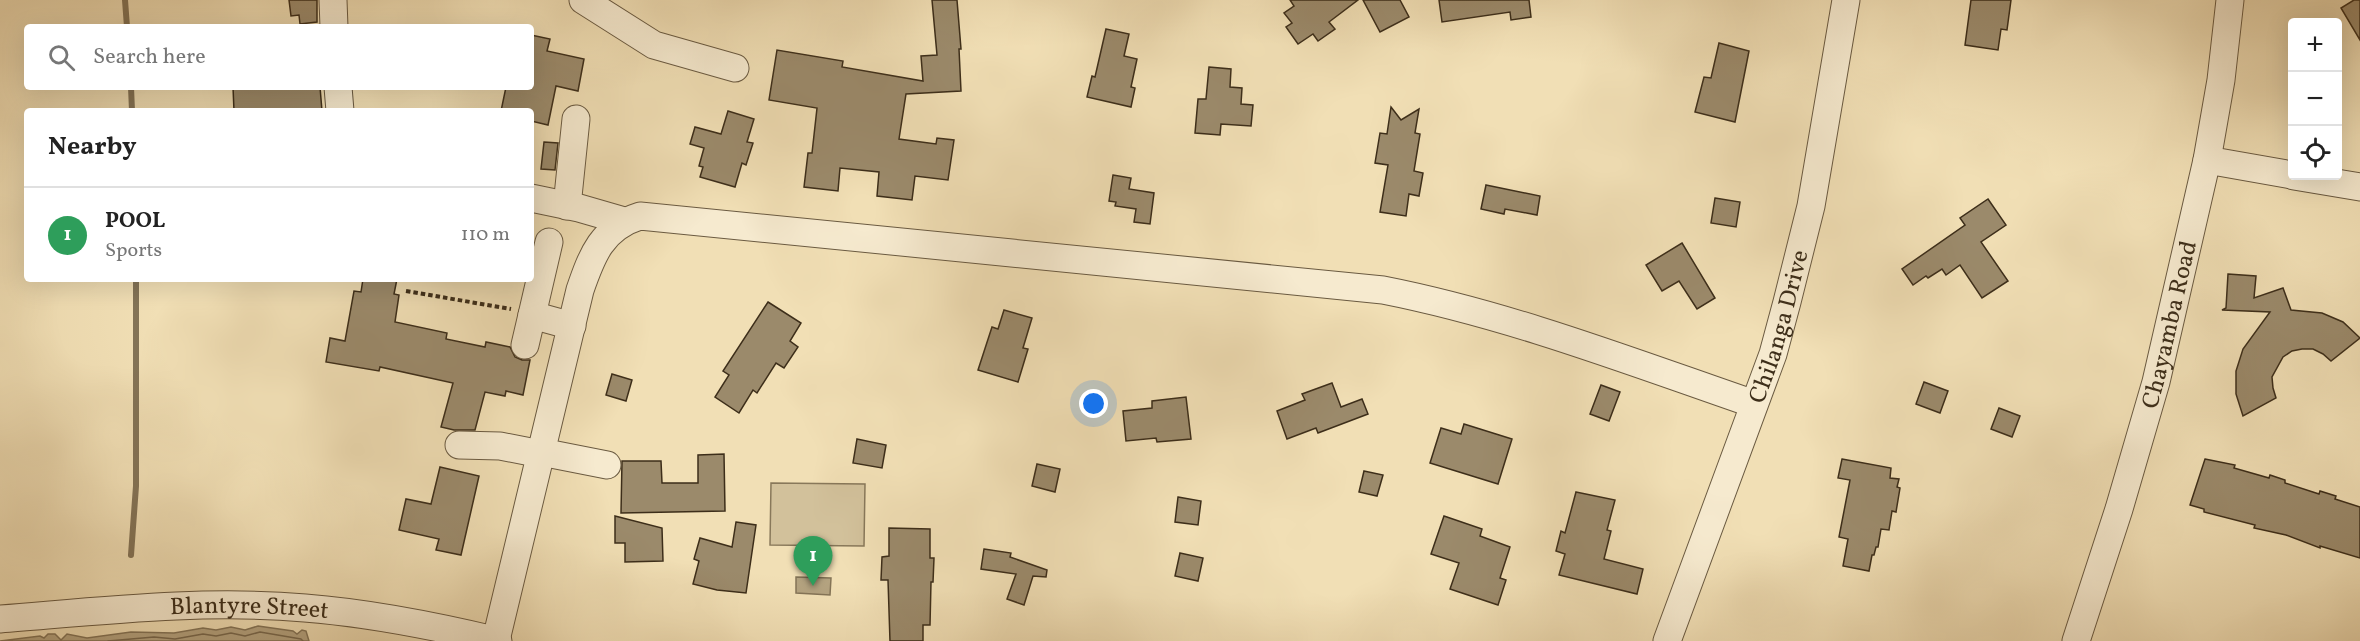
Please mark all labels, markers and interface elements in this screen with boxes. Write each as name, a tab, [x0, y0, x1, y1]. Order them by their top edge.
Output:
map controls	[2288, 18, 2342, 180]
button: +	[2288, 18, 2342, 72]
search box	[24, 24, 534, 90]
icon: search	[45, 41, 78, 74]
text: Search here	[93, 42, 206, 73]
button: −	[2288, 72, 2342, 126]
button: locate	[2288, 126, 2342, 180]
text: Nearby	[48, 129, 137, 165]
text: POOL	[105, 206, 165, 237]
text: 1	[63, 221, 72, 249]
text: 110 m	[461, 221, 510, 249]
text: Sports	[105, 237, 162, 265]
street label: Chayamba Road	[2134, 238, 2207, 413]
street label: Chilanga Drive	[1741, 247, 1818, 409]
your location	[1079, 389, 1108, 418]
pin: 1	[794, 536, 832, 586]
street label: Blantyre Street	[169, 590, 330, 629]

